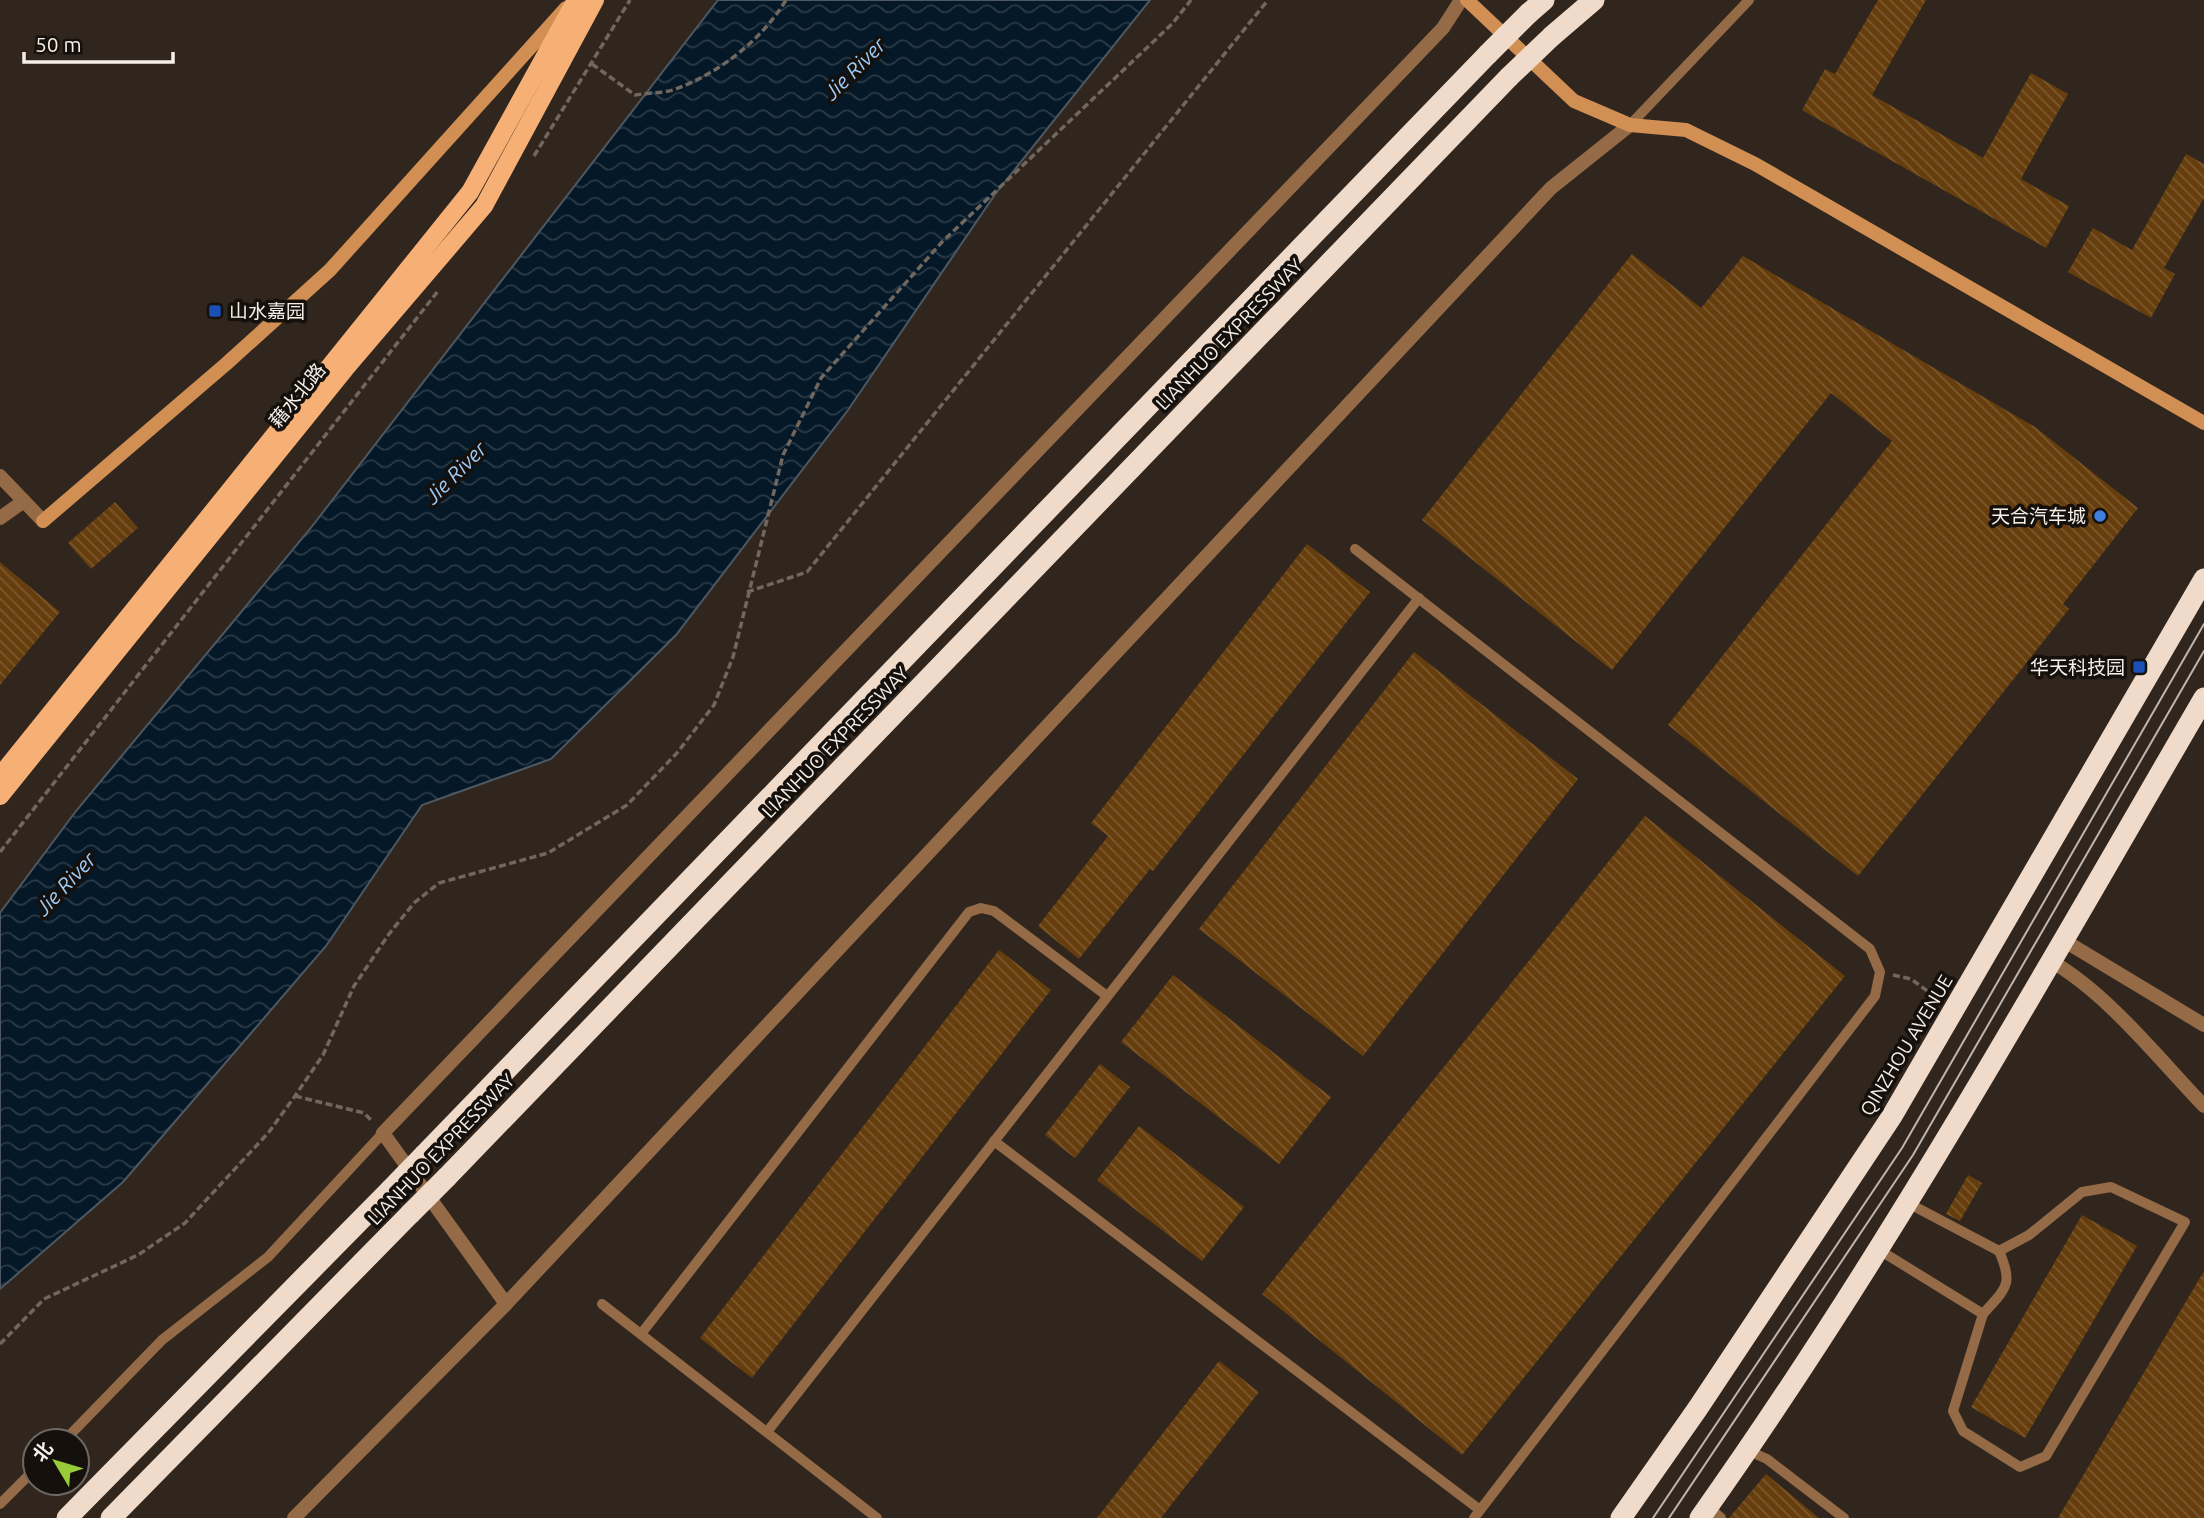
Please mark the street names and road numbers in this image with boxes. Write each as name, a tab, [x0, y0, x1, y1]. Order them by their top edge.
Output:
street label: LIANHUO EXPRESSWAY	[1151, 254, 1307, 414]
street label: 藉水北路	[265, 359, 329, 431]
street label: LIANHUO EXPRESSWAY	[757, 662, 913, 822]
street label: QINZHOU AVENUE	[1855, 971, 1957, 1119]
street label: LIANHUO EXPRESSWAY	[363, 1069, 519, 1229]

